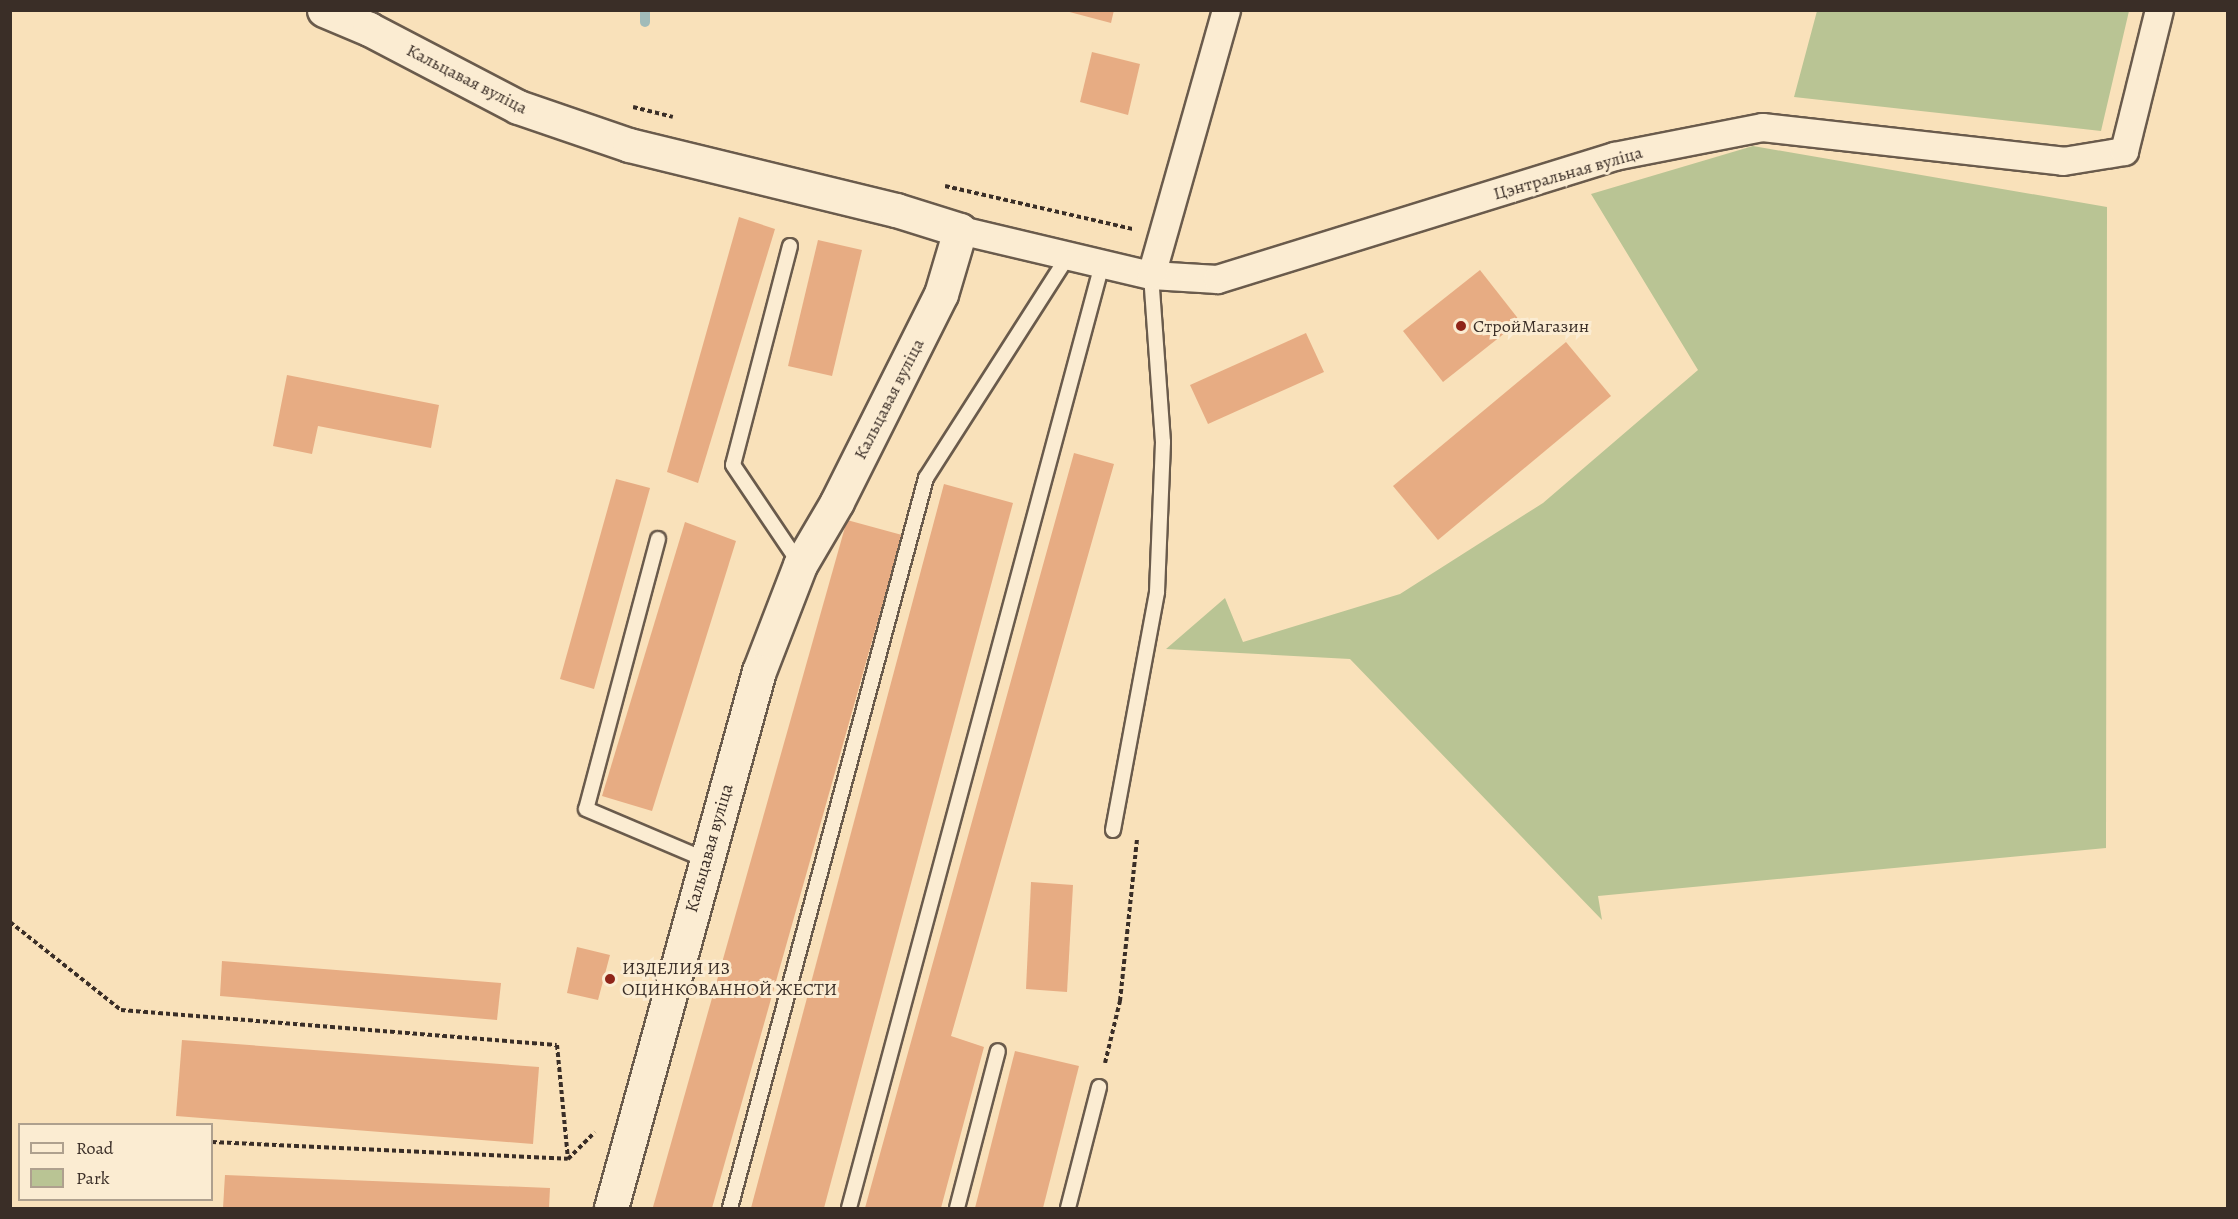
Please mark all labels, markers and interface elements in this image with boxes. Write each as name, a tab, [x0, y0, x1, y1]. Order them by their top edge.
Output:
street label: Кальцавая вуліца	[403, 39, 531, 119]
street label: Цэнтральная вуліца	[1491, 141, 1645, 205]
place label: СтройМагазин	[1473, 315, 1589, 337]
marker: СтройМагазин	[1454, 319, 1468, 333]
street label: Кальцавая вуліца	[849, 335, 929, 463]
street label: Кальцавая вуліца	[680, 781, 738, 915]
place label: ИЗДЕЛИЯ ИЗ ОЦИНКОВАННОЙ ЖЕСТИ	[622, 958, 837, 1000]
marker: ИЗДЕЛИЯ ИЗ ОЦИНКОВАННОЙ ЖЕСТИ	[603, 972, 617, 986]
legend	[18, 1123, 213, 1201]
text: Road	[76, 1136, 113, 1160]
text: Park	[76, 1166, 110, 1190]

